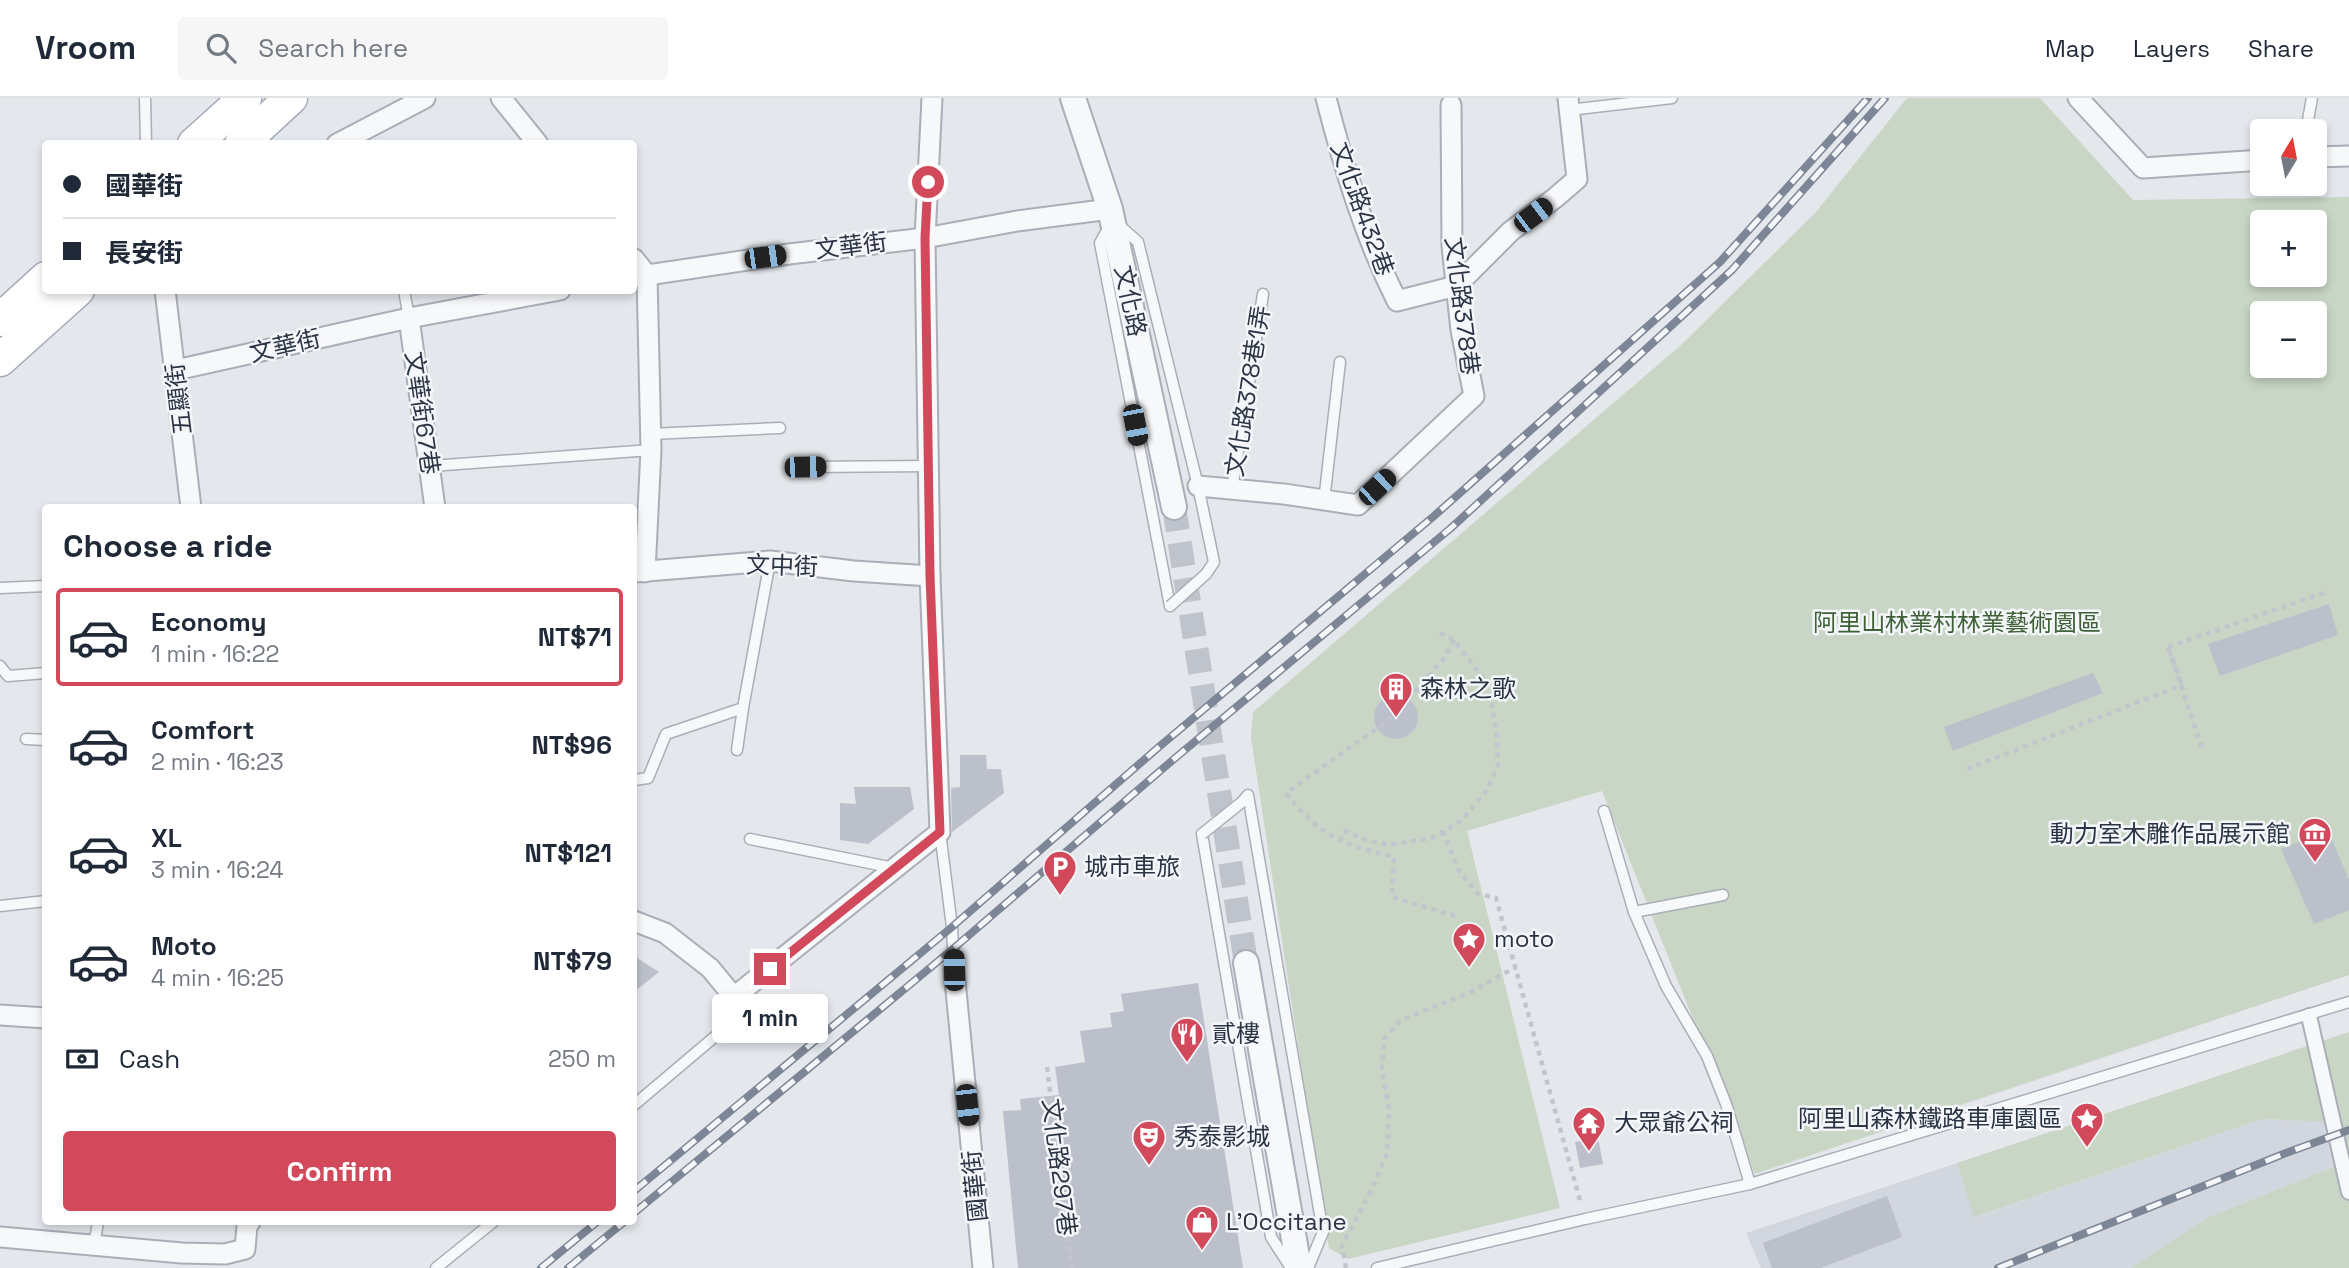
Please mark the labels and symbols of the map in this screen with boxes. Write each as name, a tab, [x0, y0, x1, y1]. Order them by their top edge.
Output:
north arrow	[2250, 119, 2328, 196]
street label: 文化路432巷	[1324, 138, 1401, 280]
route start	[912, 166, 944, 198]
car	[1510, 194, 1557, 236]
street label: 文華街	[813, 226, 889, 265]
street label: 文化路378巷	[1439, 235, 1486, 377]
car	[743, 244, 788, 270]
street label: 文化路	[1108, 262, 1153, 339]
street label: 文化路378巷1弄	[1219, 303, 1276, 479]
street label: 文華街	[246, 322, 323, 369]
street label: 文華街67巷	[399, 349, 446, 476]
street label: 五顯街	[159, 361, 198, 437]
car	[1121, 402, 1150, 448]
car	[784, 456, 827, 478]
car	[1355, 465, 1400, 509]
street label: 文中街	[745, 549, 819, 582]
park label: 阿里山林業村林業藝術園區	[1813, 607, 2101, 638]
building icon: 森林之歌	[1377, 670, 1415, 719]
place label: 森林之歌	[1420, 673, 1516, 704]
museum icon: 動力室木雕作品展示館	[2296, 815, 2334, 864]
place label: 動力室木雕作品展示館	[2050, 818, 2290, 849]
parking icon: 城市車旅	[1041, 848, 1079, 897]
place label: 城市車旅	[1084, 851, 1180, 882]
place icon: moto	[1450, 920, 1488, 969]
place label: moto	[1494, 923, 1554, 954]
car	[944, 949, 965, 991]
route end	[754, 953, 786, 985]
callout: 1 min	[712, 994, 828, 1043]
restaurant icon: 貳樓	[1168, 1015, 1206, 1064]
place label: 貳樓	[1212, 1018, 1260, 1049]
car	[955, 1083, 980, 1127]
street label: 文化路297巷	[1036, 1096, 1083, 1237]
place icon: 阿里山森林鐵路車庫園區	[2068, 1100, 2106, 1149]
place label: 阿里山森林鐵路車庫園區	[1798, 1103, 2062, 1134]
temple icon: 大眾爺公祠	[1570, 1104, 1608, 1153]
place label: 大眾爺公祠	[1614, 1107, 1734, 1138]
theatre icon: 秀泰影城	[1130, 1118, 1168, 1167]
place label: 秀泰影城	[1174, 1121, 1270, 1152]
street label: 國華街	[955, 1149, 994, 1223]
shop icon: L'Occitane	[1183, 1203, 1221, 1252]
place label: L'Occitane	[1226, 1206, 1347, 1237]

